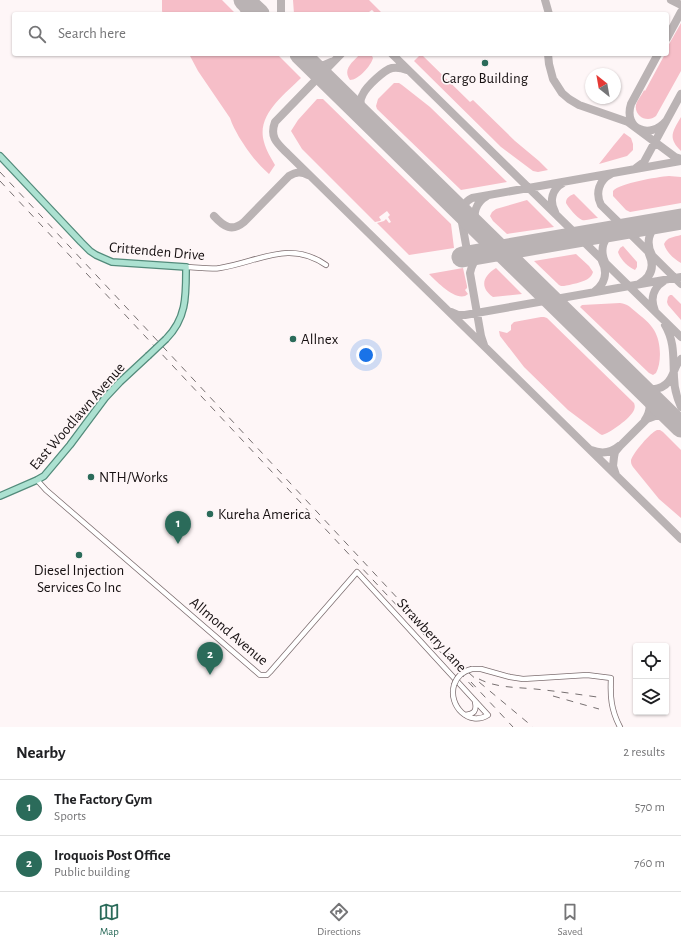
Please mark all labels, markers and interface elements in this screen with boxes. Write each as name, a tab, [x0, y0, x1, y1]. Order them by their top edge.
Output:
search box	[12, 12, 669, 56]
icon: search	[26, 23, 48, 45]
text: Search here	[58, 26, 126, 41]
marker: Cargo Building	[480, 58, 490, 68]
north arrow	[585, 68, 621, 104]
place label: Cargo Building	[442, 71, 529, 86]
street label: Crittenden Drive	[108, 240, 206, 263]
place label: Allnex	[301, 332, 339, 347]
marker: Allnex	[288, 334, 298, 344]
your location	[356, 345, 376, 365]
street label: East Woodlawn Avenue	[27, 360, 128, 473]
place label: NTH/Works	[99, 470, 168, 485]
marker: NTH/Works	[86, 472, 96, 482]
place label: Kureha America	[218, 507, 311, 522]
marker: Kureha America	[205, 509, 215, 519]
pin: 1	[165, 511, 191, 544]
marker: Diesel Injection Services Co Inc	[74, 550, 84, 560]
place label: Diesel Injection Services Co Inc	[34, 563, 124, 595]
street label: Allmond Avenue	[187, 594, 271, 668]
street label: Strawberry Lane	[394, 596, 469, 675]
pin: 2	[197, 642, 223, 675]
map controls	[633, 643, 669, 715]
button: locate	[633, 643, 669, 679]
button: layers	[633, 679, 669, 715]
text: Nearby	[16, 744, 66, 761]
text: 2 results	[623, 746, 665, 759]
text: The Factory Gym	[54, 792, 152, 807]
text: 1	[27, 801, 31, 814]
text: 570 m	[635, 801, 665, 814]
text: Sports	[54, 810, 86, 823]
text: Iroquois Post Office	[54, 848, 171, 863]
text: 2	[26, 857, 32, 870]
text: 760 m	[634, 857, 665, 870]
text: Public building	[54, 866, 130, 879]
tab: Map	[98, 901, 120, 938]
tab: Directions	[317, 901, 361, 938]
tab: Saved	[557, 901, 583, 938]

